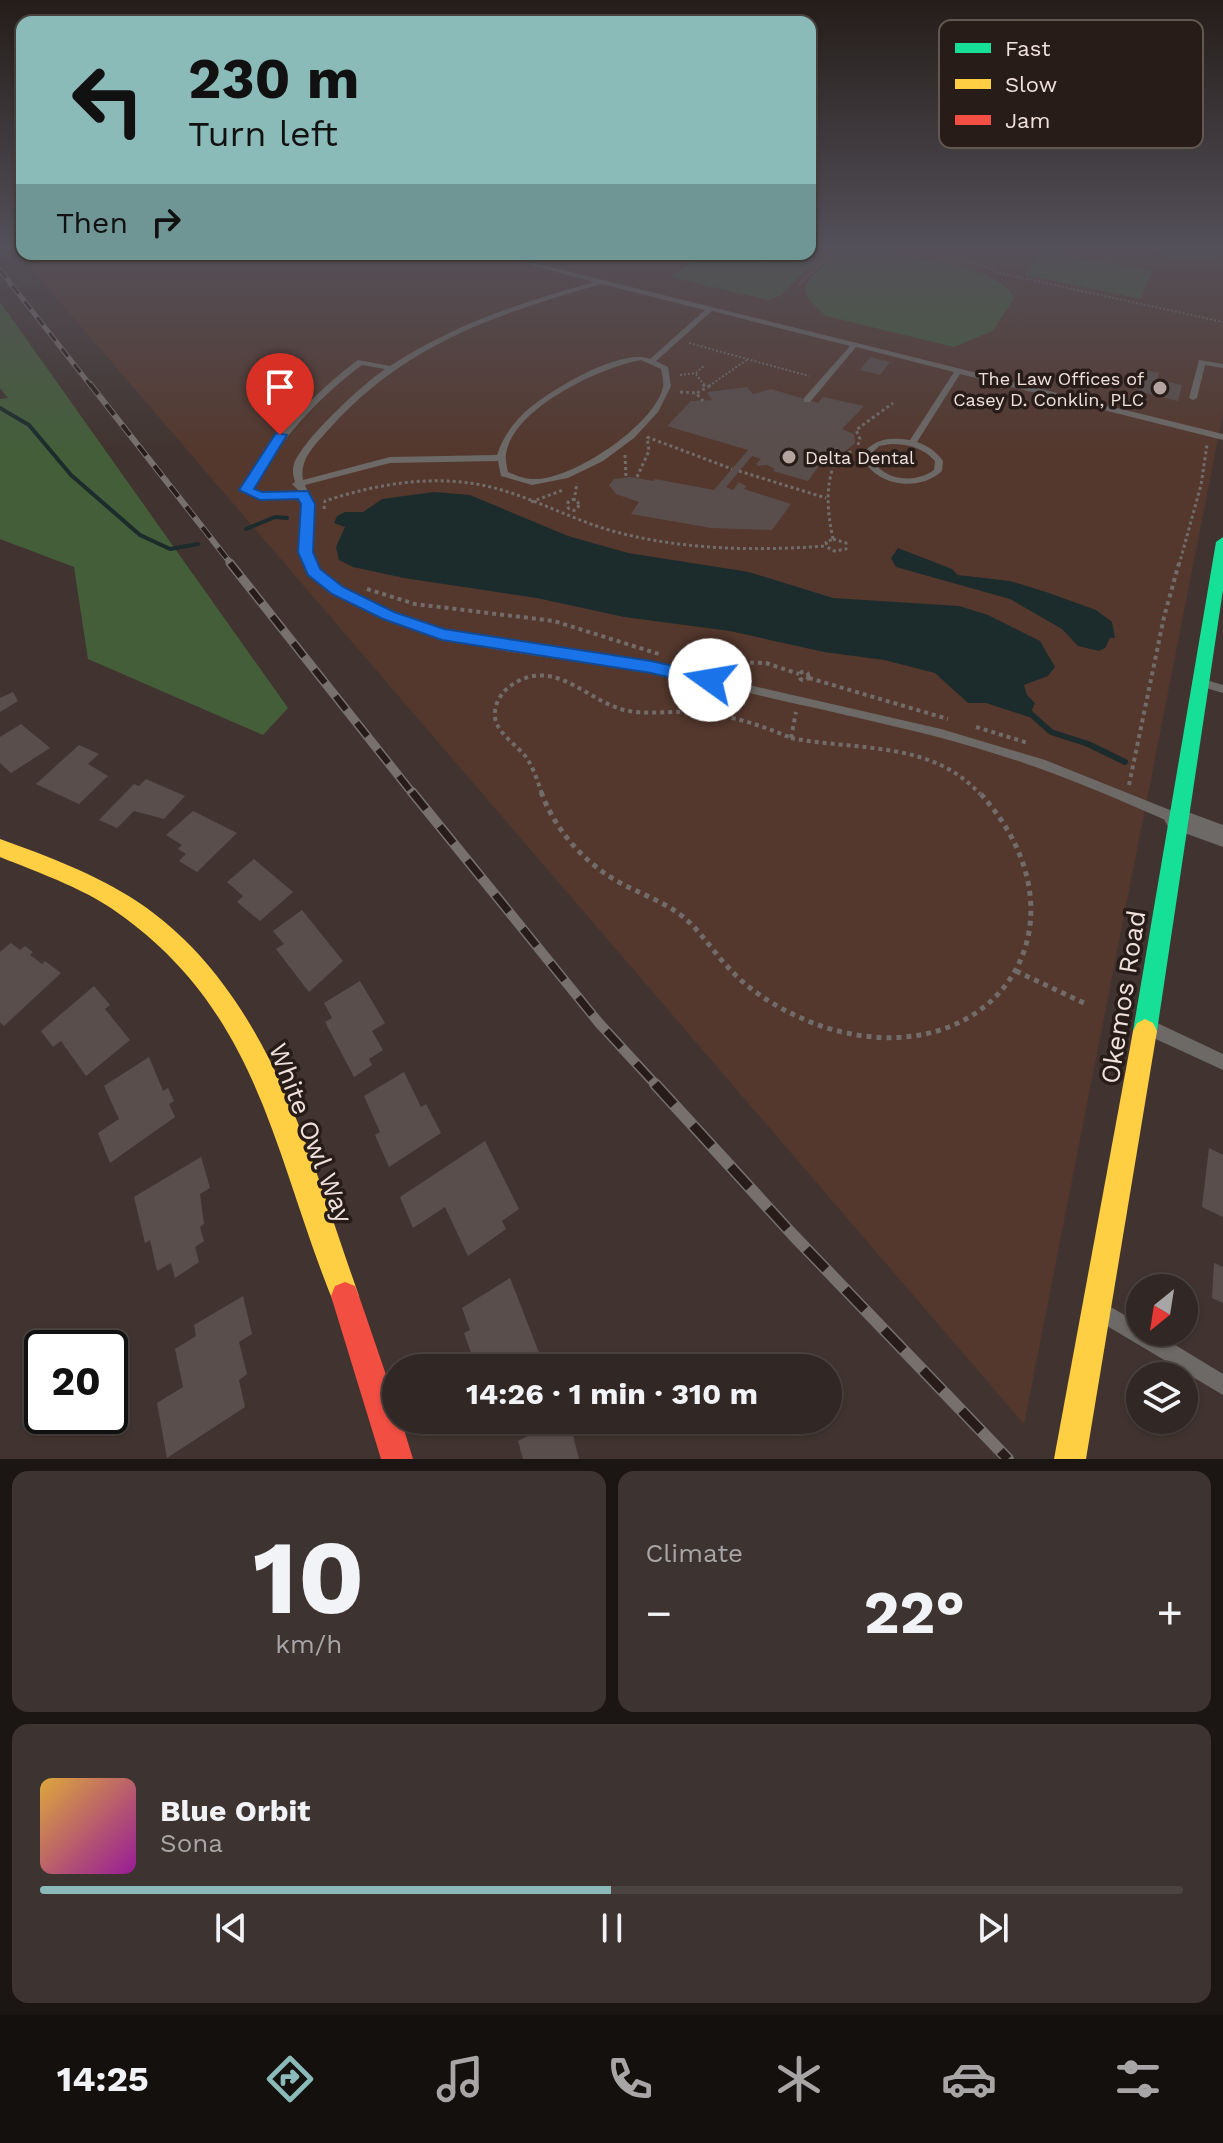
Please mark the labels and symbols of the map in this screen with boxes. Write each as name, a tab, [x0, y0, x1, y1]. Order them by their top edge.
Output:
legend	[939, 20, 1203, 148]
text: Fast	[1005, 36, 1051, 61]
text: Slow	[1005, 72, 1057, 97]
text: Jam	[1005, 108, 1050, 133]
pin	[246, 353, 314, 435]
place label: The Law Offices of Casey D. Conklin, PLC	[953, 368, 1144, 410]
marker: The Law Offices of Casey D. Conklin, PLC	[1151, 379, 1169, 397]
place label: Delta Dental	[805, 447, 915, 468]
marker: Delta Dental	[780, 448, 798, 466]
position arrow	[668, 638, 752, 722]
street label: Okemos Road	[1094, 908, 1152, 1086]
street label: White Owl Way	[263, 1039, 359, 1228]
north arrow	[1126, 1274, 1198, 1346]
speed limit sign: 20	[24, 1330, 128, 1434]

